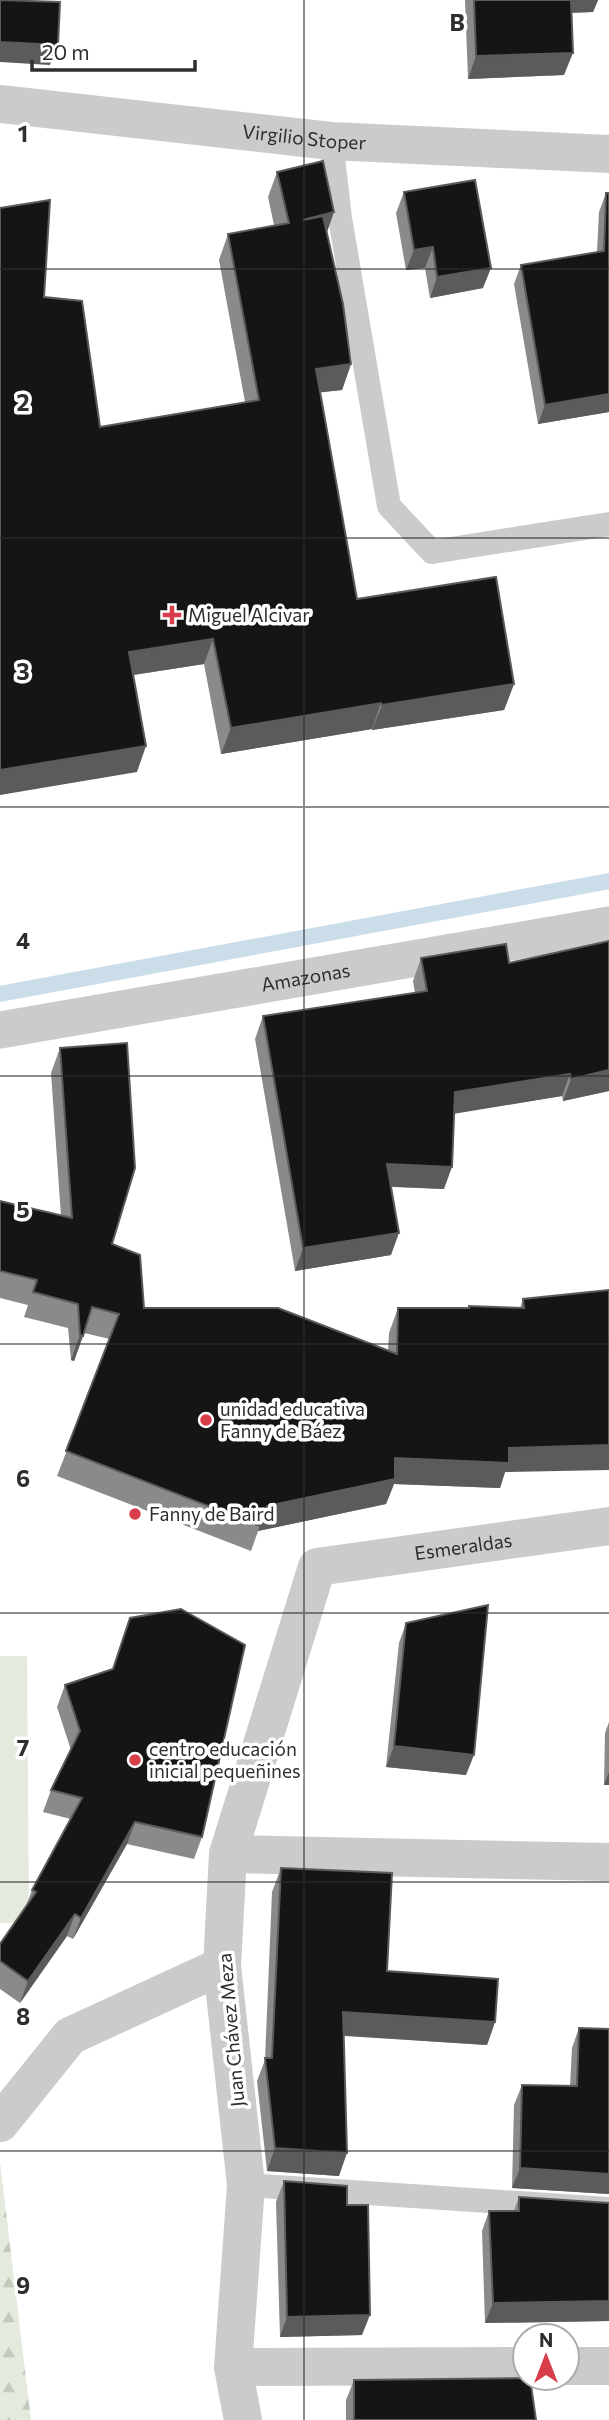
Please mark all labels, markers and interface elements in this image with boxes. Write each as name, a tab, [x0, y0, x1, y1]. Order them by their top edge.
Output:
text: B	[449, 8, 465, 36]
scale bar	[32, 28, 194, 72]
text: 20 m	[42, 39, 90, 64]
text: 1	[18, 119, 28, 147]
street label: Virgilio Stoper	[241, 119, 367, 154]
text: 2	[16, 388, 30, 416]
place label: Miguel Alcivar	[188, 603, 310, 626]
marker: Miguel Alcivar	[162, 605, 182, 625]
text: 3	[16, 657, 30, 685]
text: 4	[16, 926, 30, 954]
street label: Amazonas	[259, 958, 352, 996]
text: 5	[16, 1195, 30, 1223]
place label: unidad educativa Fanny de Báez	[220, 1397, 365, 1442]
marker: unidad educativa Fanny de Báez	[198, 1412, 214, 1428]
text: 6	[16, 1464, 30, 1492]
place label: Fanny de Baird	[149, 1502, 274, 1525]
marker: Fanny de Baird	[127, 1506, 143, 1522]
street label: Esmeraldas	[413, 1528, 513, 1564]
text: 7	[17, 1733, 29, 1761]
place label: centro educación inicial pequeñines	[149, 1737, 301, 1782]
marker: centro educación inicial pequeñines	[127, 1752, 143, 1768]
street label: Juan Chávez Meza	[212, 1952, 249, 2108]
text: 8	[16, 2002, 30, 2030]
text: 9	[16, 2271, 30, 2299]
north arrow	[511, 2322, 581, 2392]
text: N	[539, 2328, 553, 2351]

